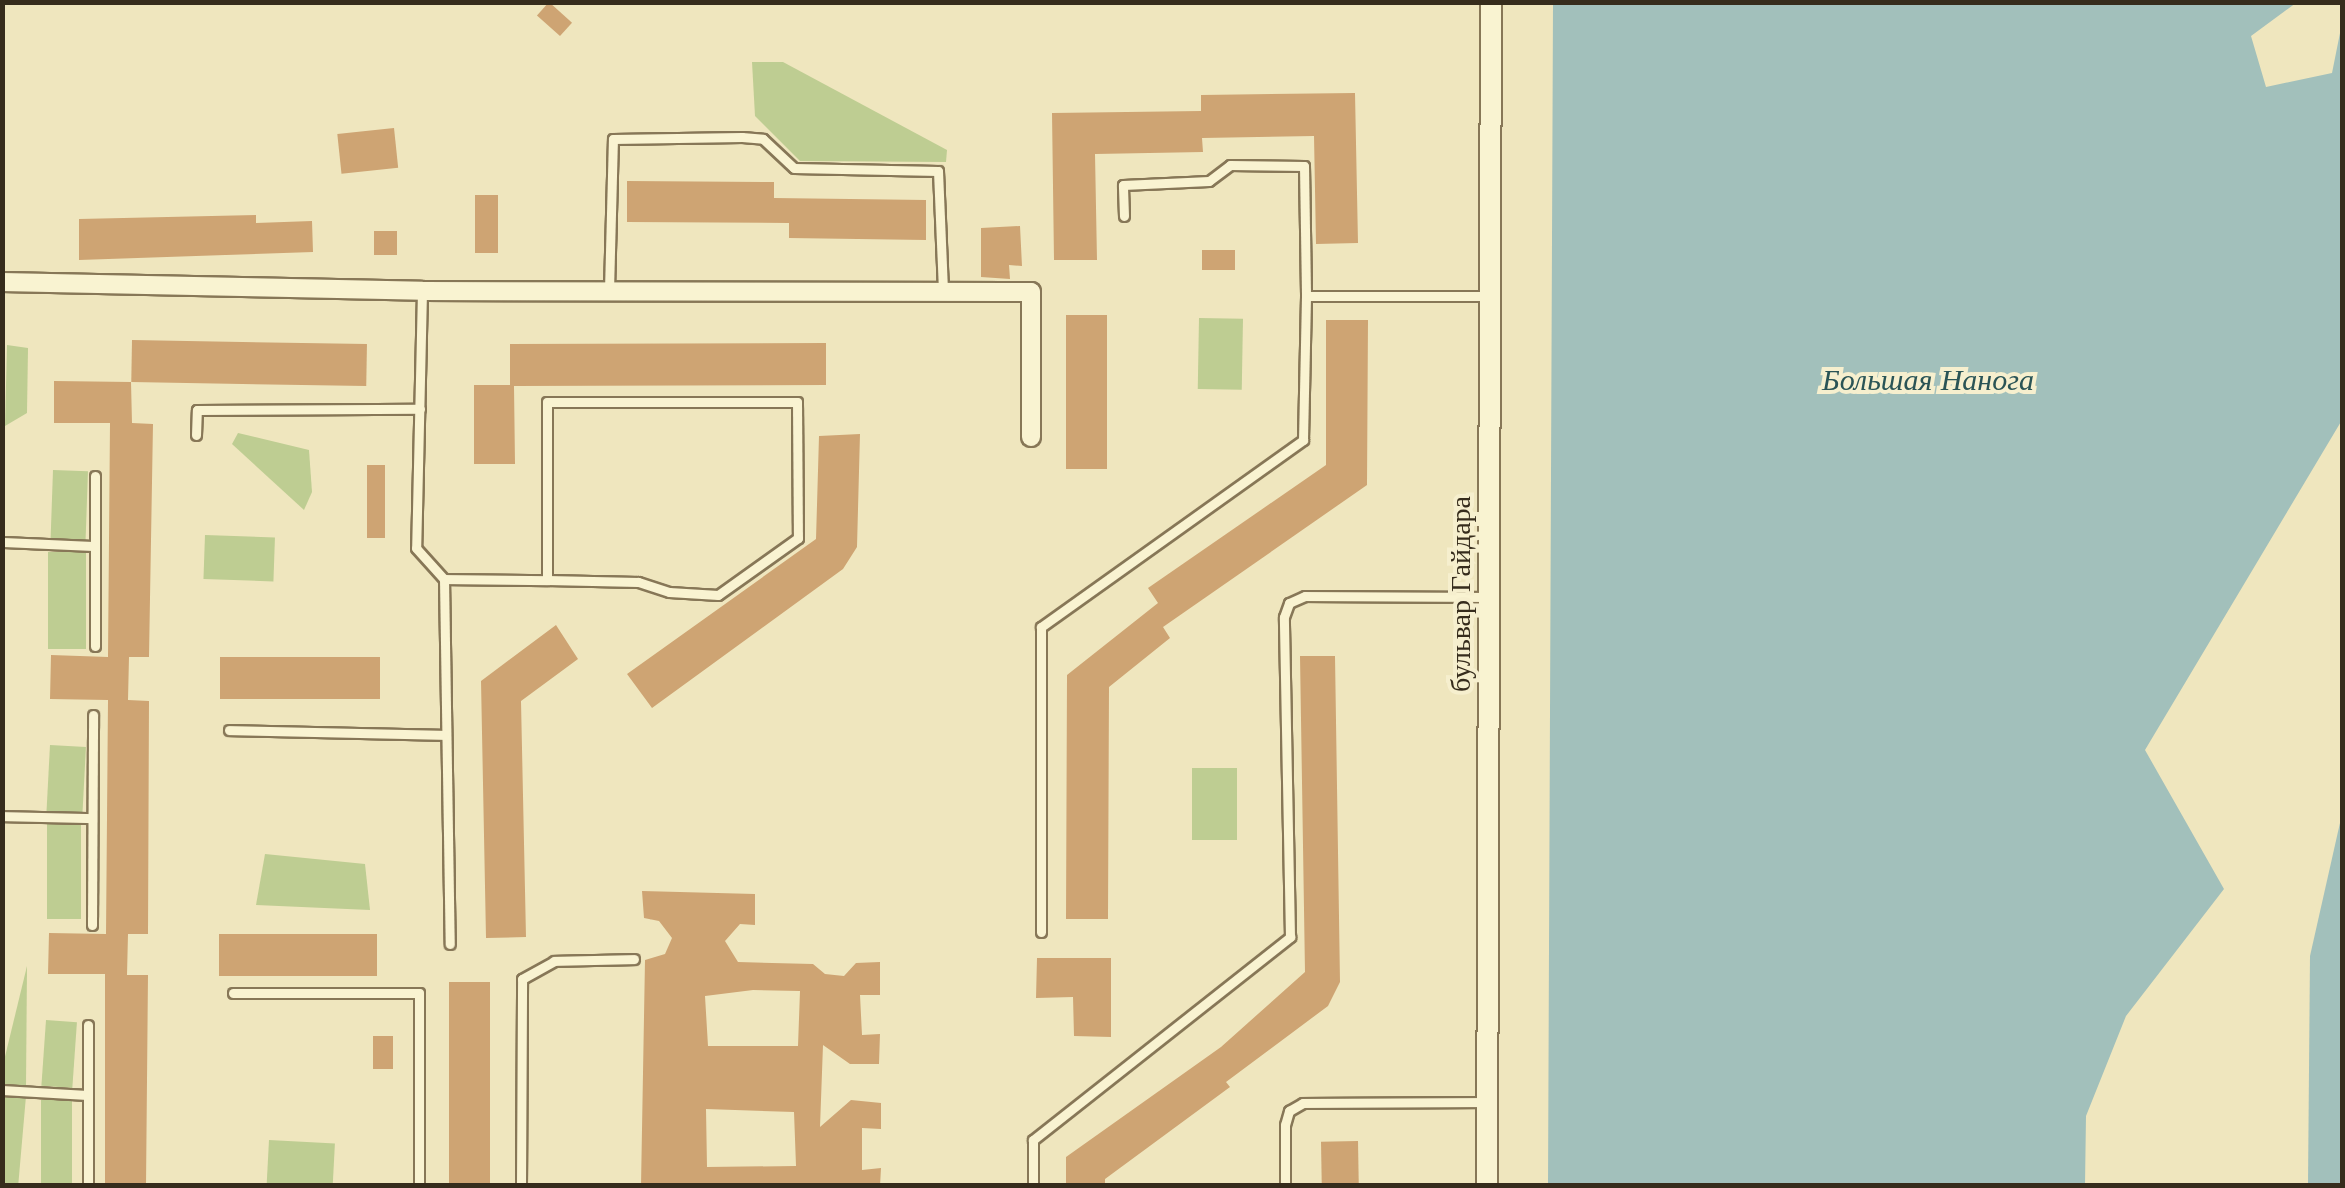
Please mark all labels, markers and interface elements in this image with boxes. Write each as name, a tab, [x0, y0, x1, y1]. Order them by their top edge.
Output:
water label: Большая Нанога	[1822, 362, 2034, 398]
street label: бульвар Гайдара	[1444, 496, 1478, 692]

